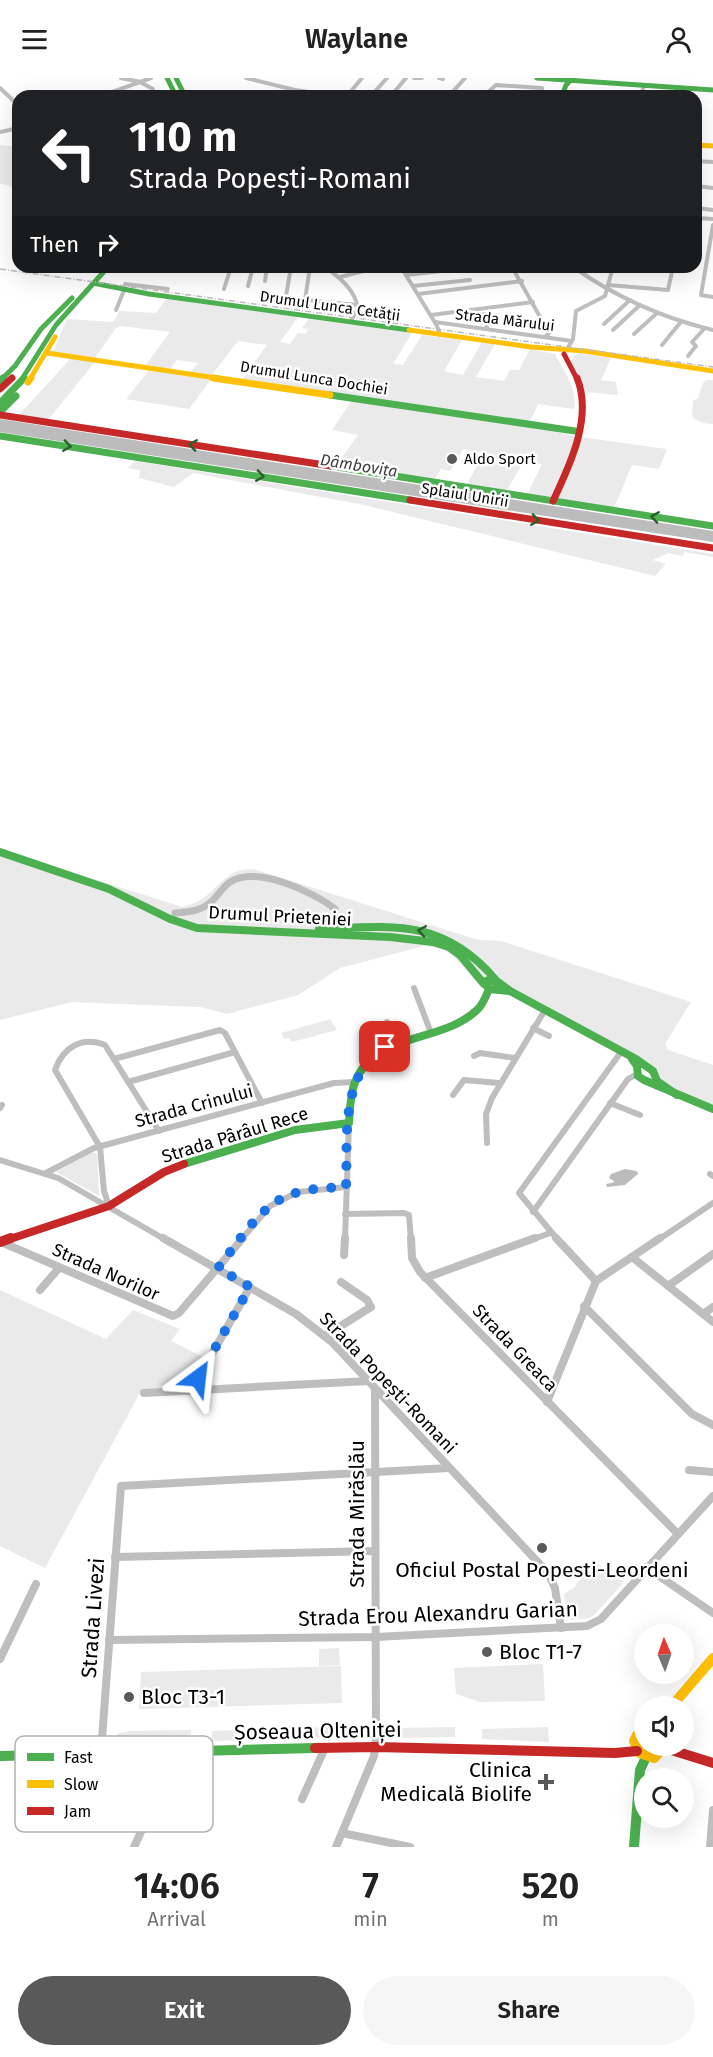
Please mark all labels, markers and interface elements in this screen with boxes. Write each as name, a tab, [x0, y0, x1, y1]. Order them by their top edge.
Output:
icon: menu	[18, 23, 51, 56]
text: Waylane	[305, 23, 408, 55]
icon: person	[662, 23, 695, 56]
text: 110 m	[129, 112, 237, 162]
icon: left	[30, 114, 108, 192]
text: Strada Popești-Romani	[129, 163, 411, 195]
icon: right	[91, 228, 124, 261]
text: Then	[30, 231, 79, 258]
street label: Drumul Lunca Cetății	[258, 287, 401, 326]
street label: Strada Mărului	[454, 305, 556, 335]
street label: Drumul Lunca Dochiei	[239, 357, 389, 399]
one-way arrow	[188, 439, 197, 451]
one-way arrow	[62, 440, 72, 452]
water label: Dâmbovița	[319, 450, 399, 482]
place label: Aldo Sport	[464, 450, 536, 468]
marker: Aldo Sport	[445, 452, 459, 466]
one-way arrow	[255, 470, 264, 482]
street label: Splaiul Unirii	[420, 479, 510, 511]
one-way arrow	[651, 512, 660, 524]
one-way arrow	[531, 513, 540, 525]
street label: Drumul Prieteniei	[208, 901, 352, 931]
one-way arrow	[417, 925, 427, 937]
pin	[359, 1021, 410, 1072]
icon: arrive	[368, 1030, 401, 1063]
street label: Strada Crinului	[133, 1080, 255, 1132]
street label: Strada Pârâul Rece	[159, 1102, 311, 1168]
street label: Strada Norilor	[49, 1239, 163, 1306]
street label: Strada Greaca	[468, 1300, 562, 1396]
street label: Strada Popești-Romani	[314, 1308, 461, 1459]
position arrow	[166, 1346, 230, 1410]
street label: Strada Mirăslău	[344, 1440, 370, 1588]
marker: Oficiul Postal Popesti-Leordeni	[535, 1541, 549, 1555]
street label: Strada Livezi	[76, 1557, 110, 1679]
place label: Oficiul Postal Popesti-Leordeni	[395, 1557, 689, 1583]
street label: Strada Erou Alexandru Garian	[298, 1596, 578, 1632]
north arrow	[634, 1624, 694, 1684]
map controls	[634, 1624, 694, 1828]
place label: Bloc T1-7	[499, 1639, 582, 1665]
marker: Bloc T1-7	[480, 1645, 494, 1659]
place label: Bloc T3-1	[141, 1684, 225, 1710]
marker: Bloc T3-1	[122, 1690, 136, 1704]
button: sound	[634, 1696, 694, 1756]
street label: Șoseaua Olteniței	[234, 1717, 402, 1745]
legend	[15, 1736, 213, 1832]
text: Fast	[64, 1748, 93, 1767]
place label: Clinica Medicală Biolife	[380, 1757, 532, 1807]
button: search	[634, 1768, 694, 1828]
marker: Clinica Medicală Biolife	[537, 1773, 555, 1791]
text: Slow	[64, 1775, 99, 1794]
text: Jam	[64, 1802, 91, 1821]
text: 14:06	[134, 1864, 220, 1908]
text: 7	[362, 1864, 379, 1908]
text: 520	[522, 1864, 579, 1908]
text: Arrival	[147, 1907, 206, 1931]
text: min	[353, 1907, 388, 1931]
text: m	[542, 1907, 559, 1931]
button: Exit	[18, 1976, 351, 2045]
button: Share	[363, 1976, 695, 2045]

